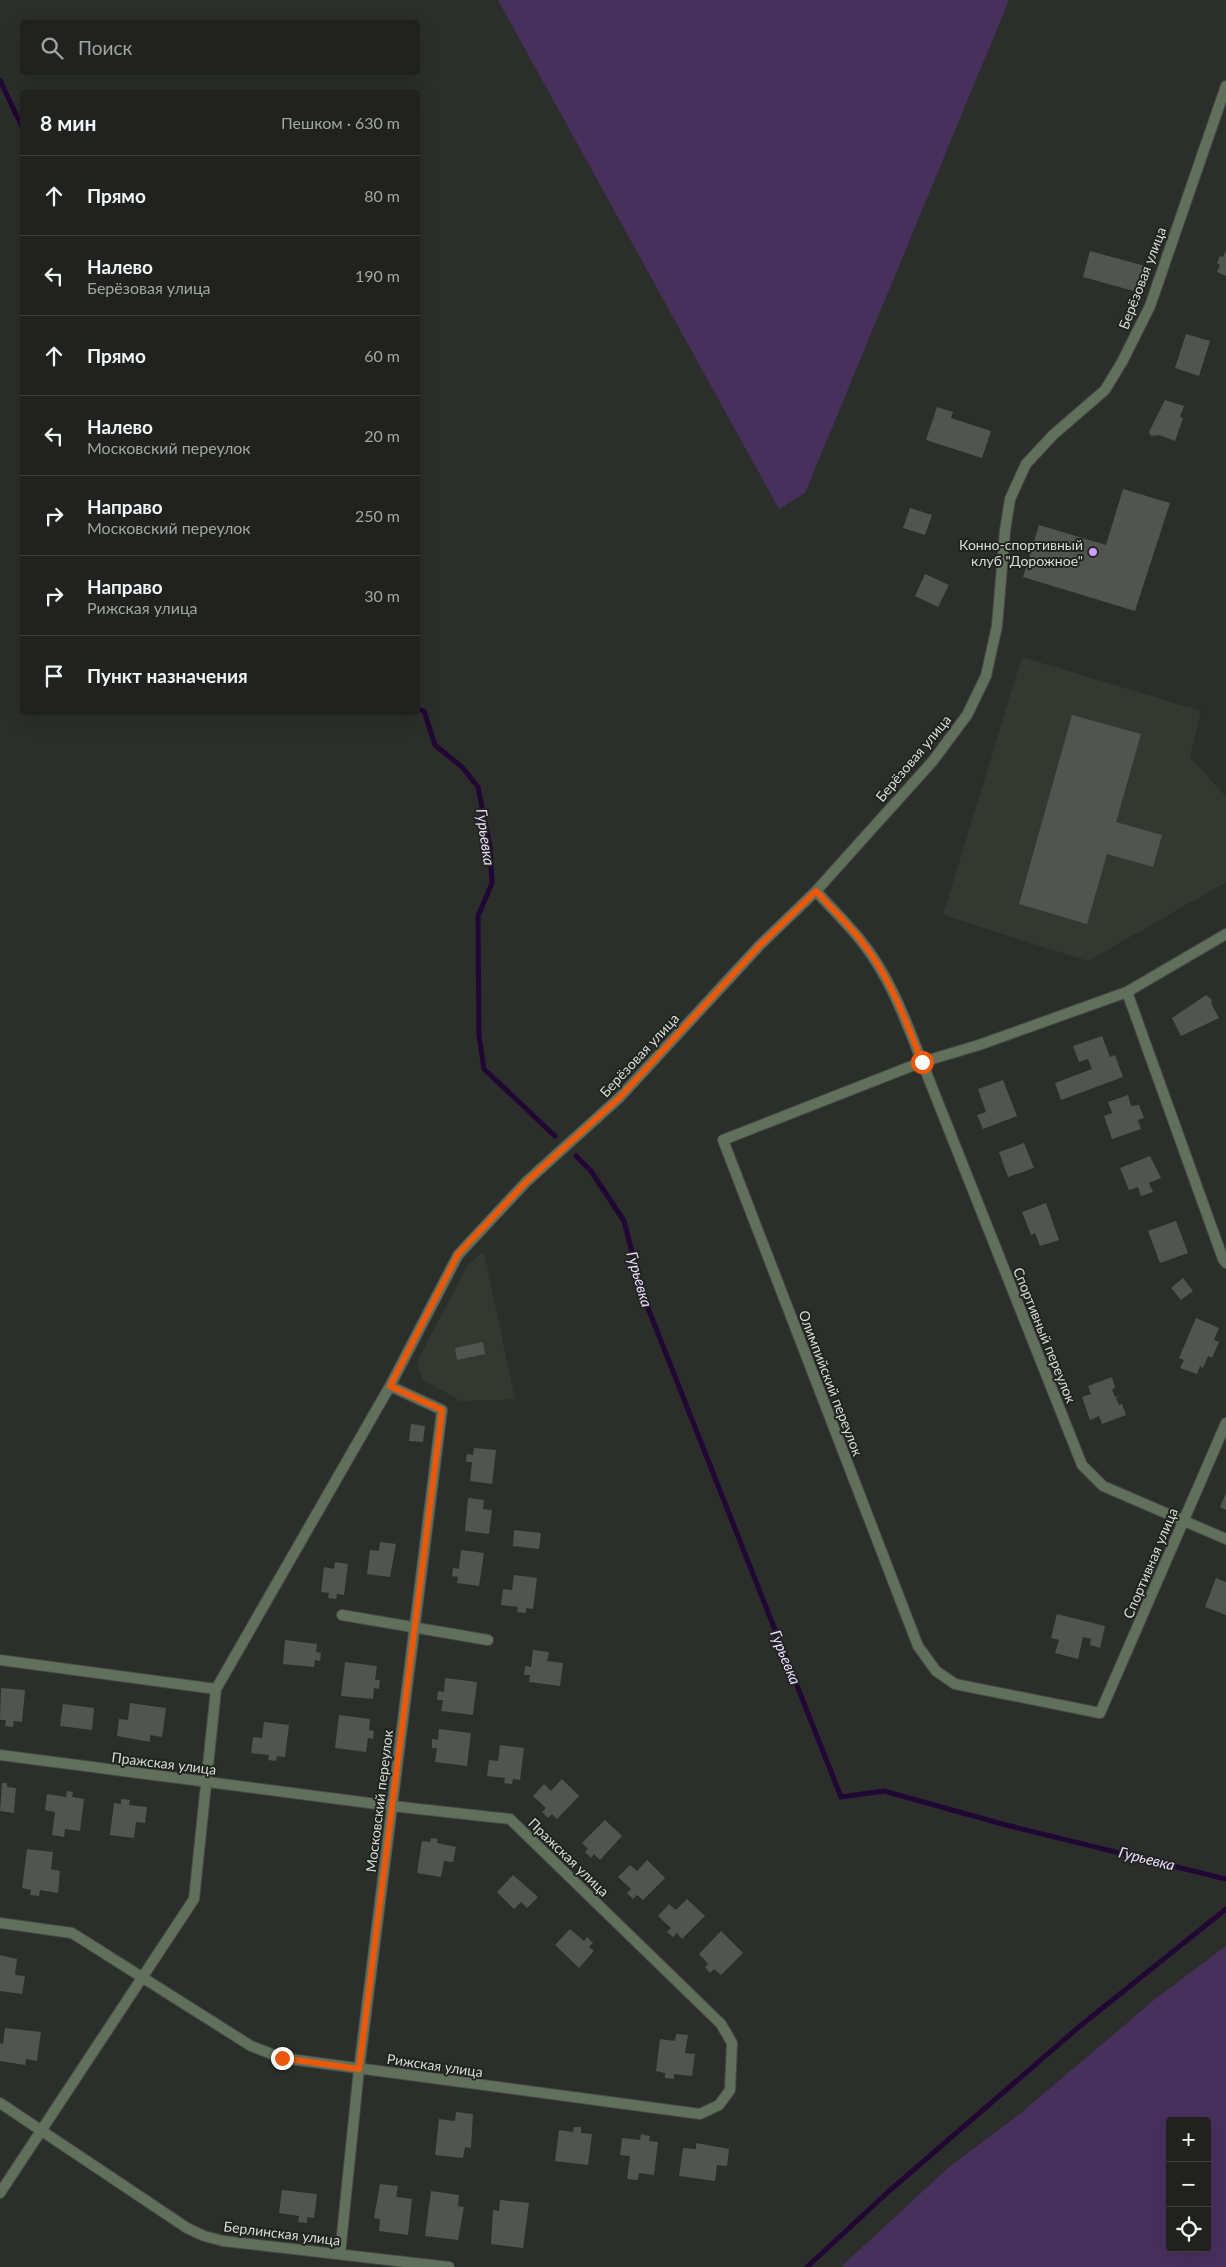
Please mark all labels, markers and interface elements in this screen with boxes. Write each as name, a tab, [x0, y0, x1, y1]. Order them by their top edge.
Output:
search box	[20, 20, 420, 75]
icon: search	[38, 34, 66, 62]
text: Поиск	[78, 36, 132, 59]
text: 8 мин	[40, 110, 97, 135]
text: Пешком · 630 m	[281, 113, 400, 132]
icon: ahead	[40, 182, 68, 210]
text: Прямо	[87, 184, 146, 207]
text: 80 m	[364, 186, 400, 205]
street label: Берёзовая улица	[1115, 224, 1169, 332]
text: Налево	[87, 255, 153, 278]
icon: left	[40, 262, 68, 290]
text: 190 m	[355, 266, 400, 285]
text: Берёзовая улица	[87, 278, 211, 297]
icon: ahead	[40, 342, 68, 370]
text: Прямо	[87, 344, 146, 367]
text: 60 m	[364, 346, 400, 365]
text: Налево	[87, 415, 153, 438]
icon: left	[40, 422, 68, 450]
text: 20 m	[364, 426, 400, 445]
text: Московский переулок	[87, 438, 251, 457]
text: Направо	[87, 495, 163, 518]
icon: right	[40, 502, 68, 530]
text: 250 m	[355, 506, 400, 525]
text: Московский переулок	[87, 518, 251, 537]
place label: Конно-спортивный клуб "Дорожное"	[959, 536, 1083, 569]
marker: Конно-спортивный клуб "Дорожное"	[1087, 546, 1099, 558]
text: Направо	[87, 575, 163, 598]
icon: right	[40, 582, 68, 610]
text: 30 m	[364, 586, 400, 605]
text: Рижская улица	[87, 598, 198, 617]
icon: arrive	[40, 662, 68, 690]
text: Пункт назначения	[87, 664, 248, 687]
street label: Берёзовая улица	[872, 711, 954, 805]
water label: Гурьевка	[473, 807, 499, 867]
street label: Берёзовая улица	[596, 1010, 682, 1100]
route start	[911, 1051, 934, 1074]
water label: Гурьевка	[623, 1249, 657, 1309]
street label: Спортивный переулок	[1010, 1265, 1080, 1406]
street label: Олимпийский переулок	[795, 1308, 867, 1459]
street label: Спортивная улица	[1119, 1505, 1181, 1621]
water label: Гурьевка	[767, 1627, 805, 1687]
street label: Московский переулок	[362, 1728, 396, 1873]
street label: Пражская улица	[111, 1748, 217, 1778]
street label: Пражская улица	[525, 1814, 613, 1900]
water label: Гурьевка	[1117, 1842, 1177, 1874]
route end	[271, 2047, 294, 2070]
street label: Рижская улица	[386, 2050, 484, 2080]
map controls	[1166, 2117, 1211, 2252]
button: +	[1166, 2117, 1211, 2162]
button: −	[1166, 2162, 1211, 2207]
button: locate	[1166, 2207, 1211, 2252]
street label: Берлинская улица	[223, 2217, 341, 2249]

